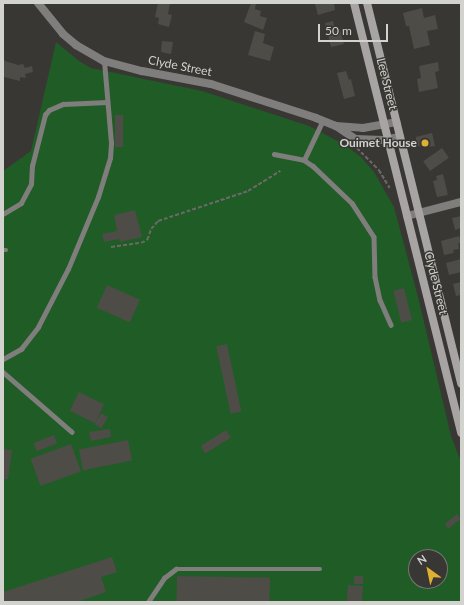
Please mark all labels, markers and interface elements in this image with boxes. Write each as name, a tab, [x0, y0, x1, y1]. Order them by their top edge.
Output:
scale bar	[320, 16, 390, 42]
text: 50 m	[325, 23, 352, 38]
street label: Clyde Street	[147, 53, 213, 79]
street label: Lee Street	[374, 57, 400, 111]
place label: Ouimet House	[339, 136, 417, 150]
marker: Ouimet House	[420, 138, 430, 148]
street label: Clyde Street	[421, 250, 451, 316]
north arrow	[408, 549, 448, 589]
text: N	[415, 552, 429, 567]

